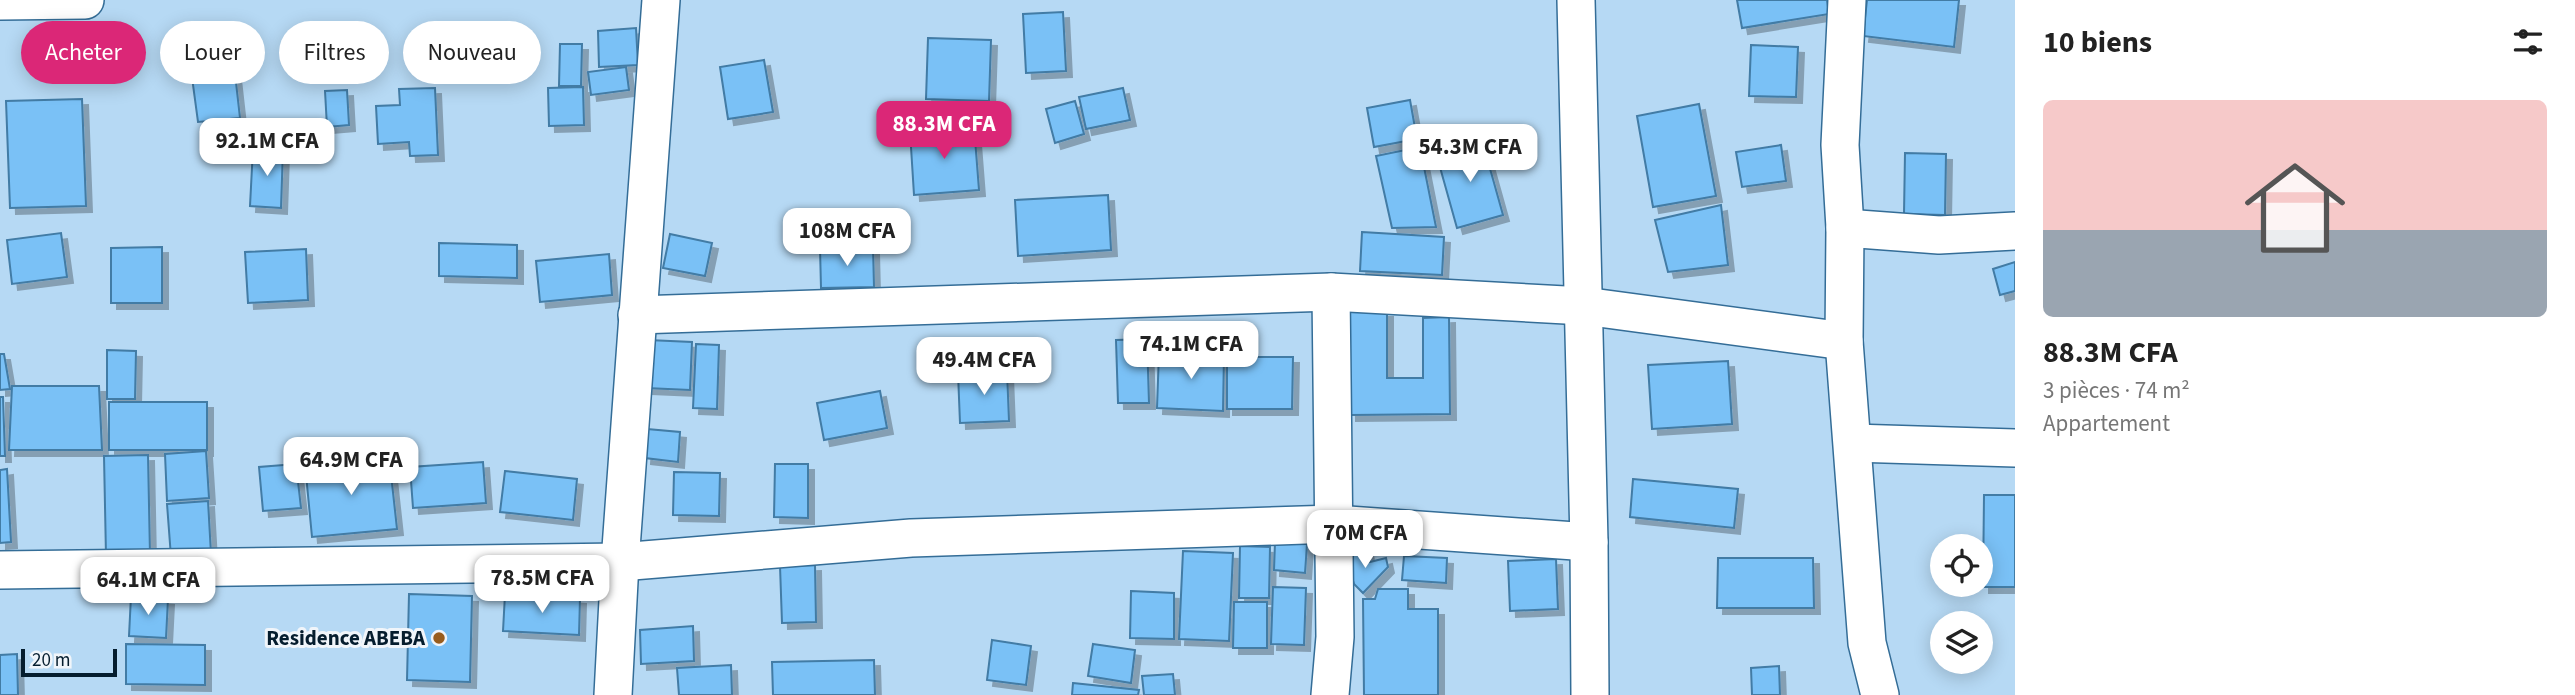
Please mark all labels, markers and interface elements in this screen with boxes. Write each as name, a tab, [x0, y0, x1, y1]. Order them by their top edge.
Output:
chip: Acheter	[21, 21, 146, 84]
chip: Louer	[160, 21, 265, 84]
chip: Filtres	[279, 21, 389, 84]
chip: Nouveau	[403, 21, 541, 84]
text: 10 biens	[2043, 21, 2152, 64]
icon: filters	[2509, 23, 2547, 61]
pin: 88.3M CFA	[864, 102, 1024, 161]
text: 88.3M CFA	[892, 107, 996, 140]
pin: 92.1M CFA	[187, 118, 347, 178]
text: 92.1M CFA	[215, 124, 319, 157]
pin: 54.3M CFA	[1390, 124, 1550, 184]
text: 54.3M CFA	[1418, 130, 1522, 163]
icon: home	[2232, 145, 2358, 271]
pin: 108M CFA	[775, 208, 919, 268]
text: 108M CFA	[799, 214, 895, 247]
pin: 74.1M CFA	[1111, 322, 1271, 381]
text: 74.1M CFA	[1139, 327, 1243, 360]
text: 88.3M CFA	[2043, 331, 2178, 374]
pin: 49.4M CFA	[904, 338, 1064, 397]
text: 49.4M CFA	[932, 343, 1036, 376]
text: 3 pièces · 74 m²	[2043, 374, 2190, 407]
text: Appartement	[2043, 407, 2170, 440]
pin: 64.9M CFA	[271, 438, 431, 497]
text: 64.9M CFA	[299, 443, 403, 476]
pin: 70M CFA	[1300, 510, 1430, 570]
text: 70M CFA	[1323, 516, 1407, 549]
map controls	[1930, 534, 1993, 674]
button: locate	[1930, 534, 1993, 597]
pin: 78.5M CFA	[462, 556, 622, 615]
pin: 64.1M CFA	[68, 558, 228, 617]
text: 78.5M CFA	[490, 561, 594, 594]
text: 64.1M CFA	[96, 563, 200, 596]
button: layers	[1930, 611, 1993, 674]
place label: Residence ABEBA	[266, 623, 426, 653]
marker: Residence ABEBA	[431, 630, 447, 646]
scale bar	[21, 646, 117, 678]
text: 20 m	[32, 647, 70, 674]

